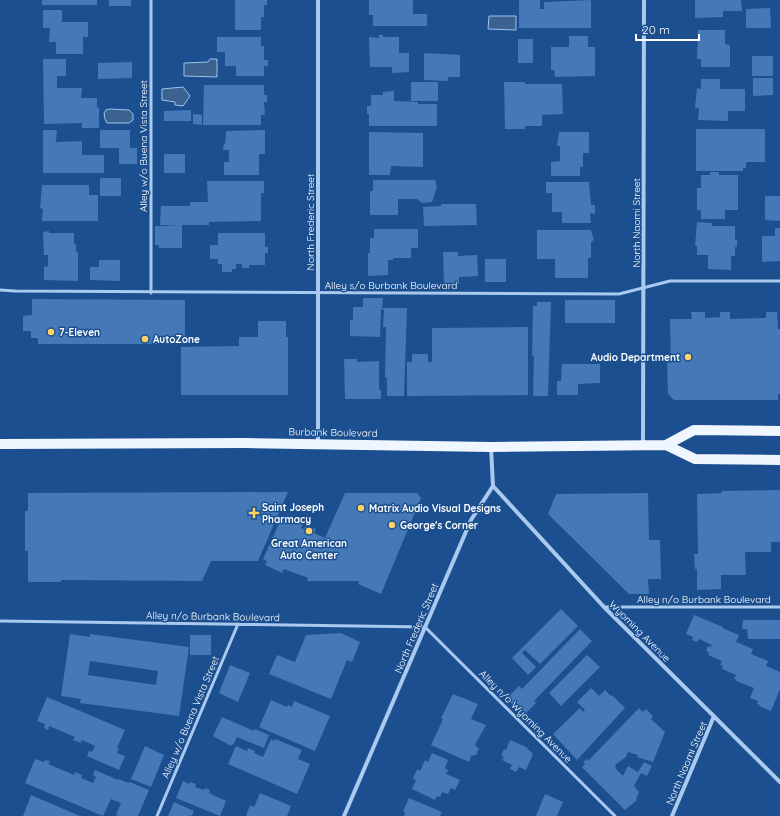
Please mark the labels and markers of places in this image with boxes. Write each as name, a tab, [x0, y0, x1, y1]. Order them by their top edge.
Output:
place label: 7-Eleven	[59, 326, 100, 339]
marker: 7-Eleven	[46, 327, 56, 337]
place label: AutoZone	[153, 333, 200, 346]
marker: AutoZone	[140, 334, 150, 344]
place label: Audio Department	[591, 351, 680, 364]
marker: Audio Department	[683, 352, 693, 362]
place label: Saint Joseph Pharmacy	[262, 501, 324, 526]
place label: Matrix Audio Visual Designs	[369, 502, 501, 515]
marker: Matrix Audio Visual Designs	[356, 503, 366, 513]
marker: Saint Joseph Pharmacy	[249, 508, 259, 518]
place label: George's Corner	[400, 519, 479, 532]
marker: George's Corner	[387, 520, 397, 530]
marker: Great American Auto Center	[304, 526, 314, 536]
place label: Great American Auto Center	[271, 537, 347, 562]

